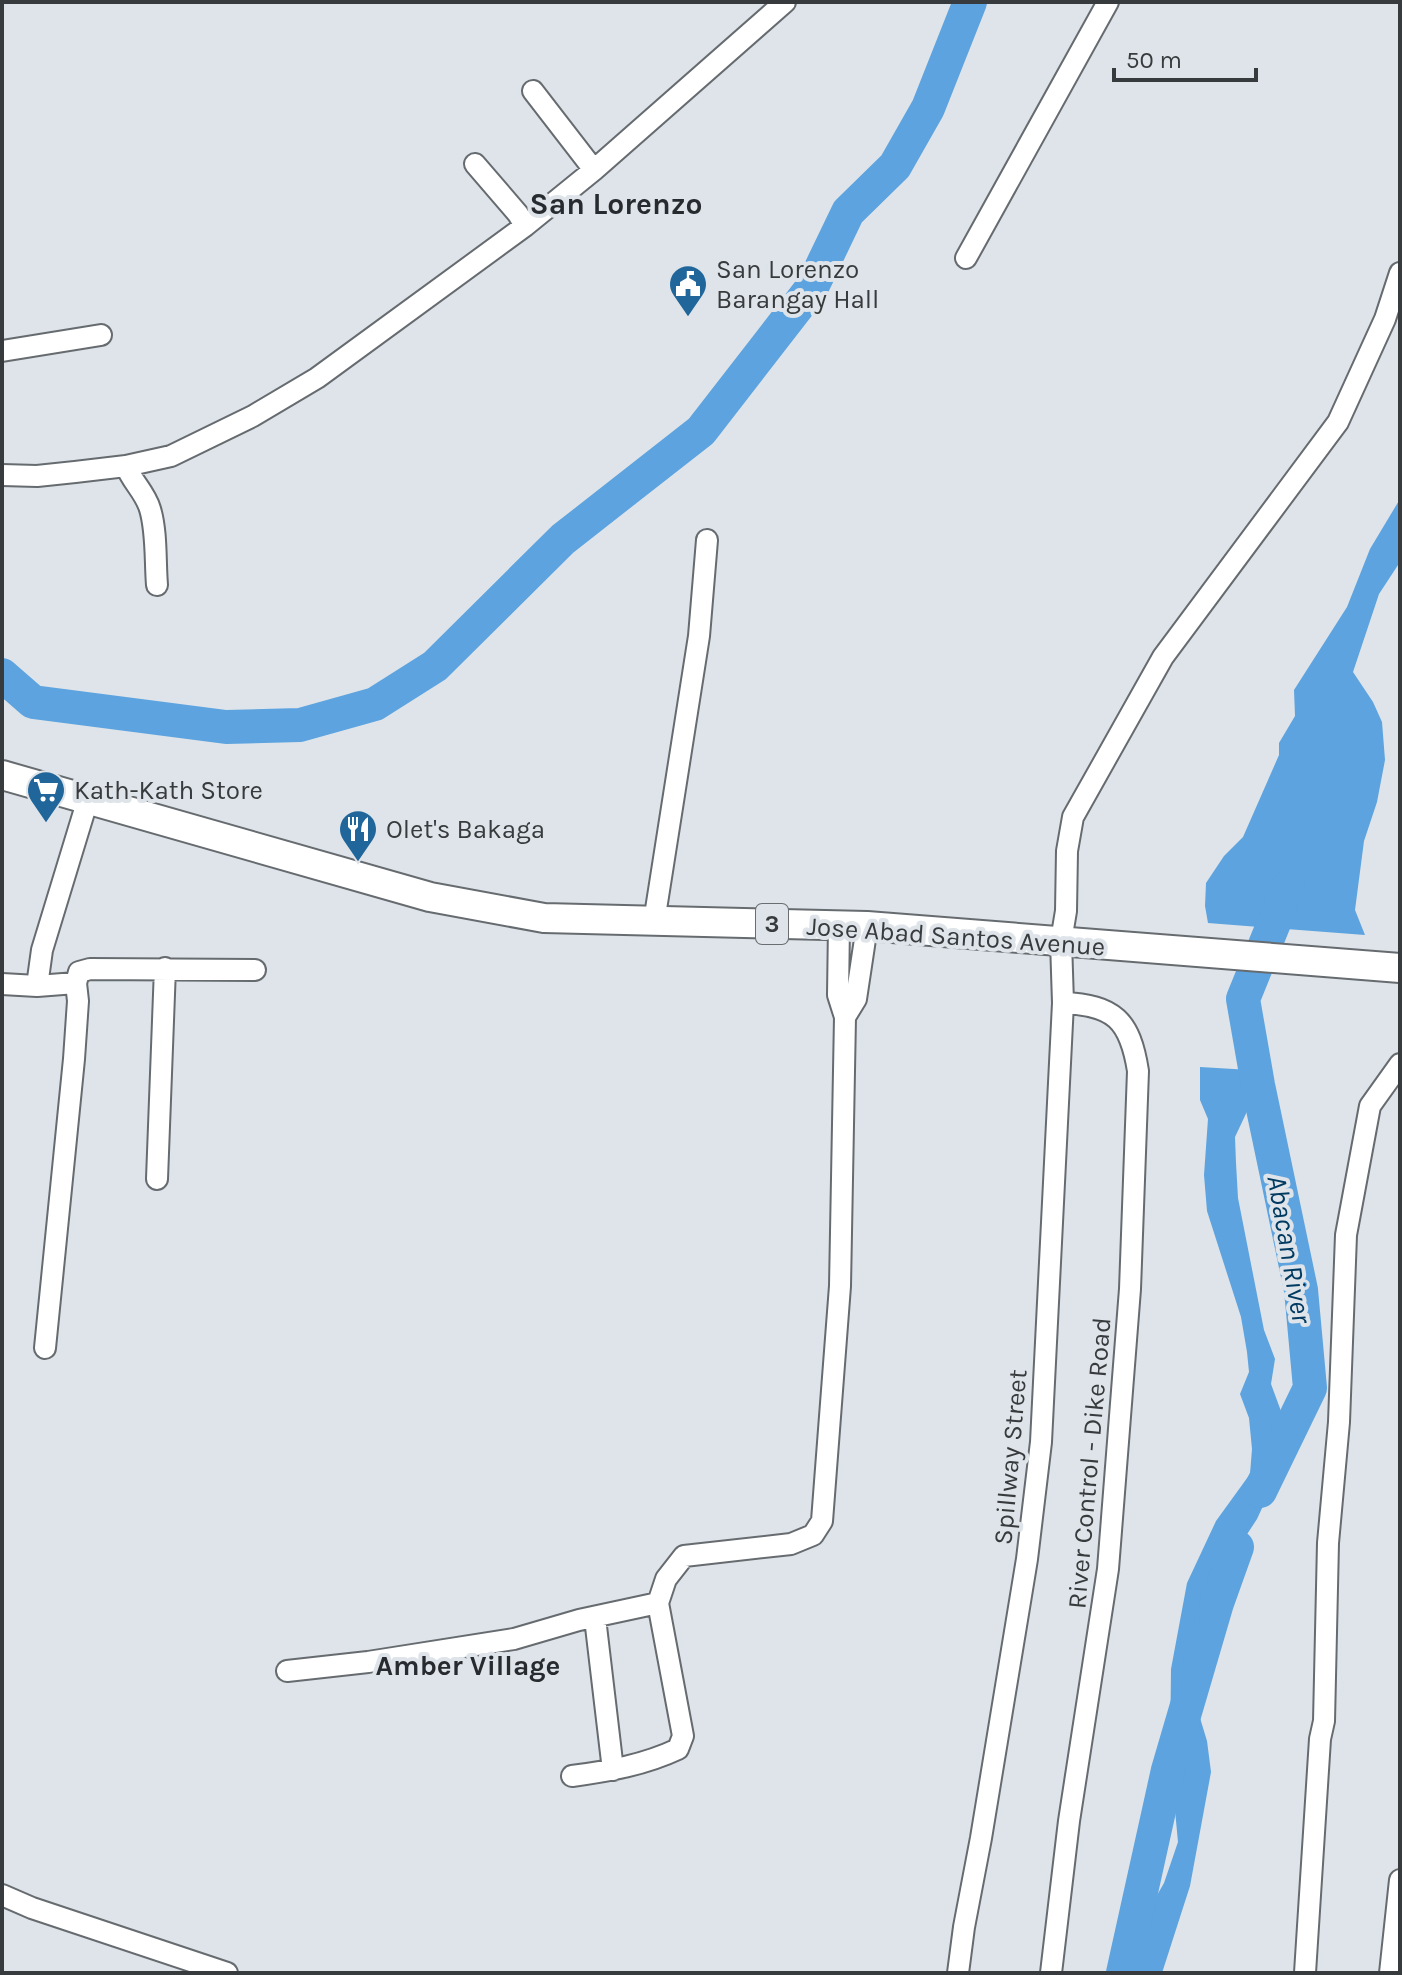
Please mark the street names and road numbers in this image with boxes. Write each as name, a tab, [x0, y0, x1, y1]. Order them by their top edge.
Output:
road number: 3	[756, 904, 788, 944]
street label: Jose Abad Santos Avenue	[806, 911, 1106, 962]
street label: River Control - Dike Road	[1061, 1316, 1118, 1610]
street label: Spillway Street	[987, 1368, 1034, 1546]

